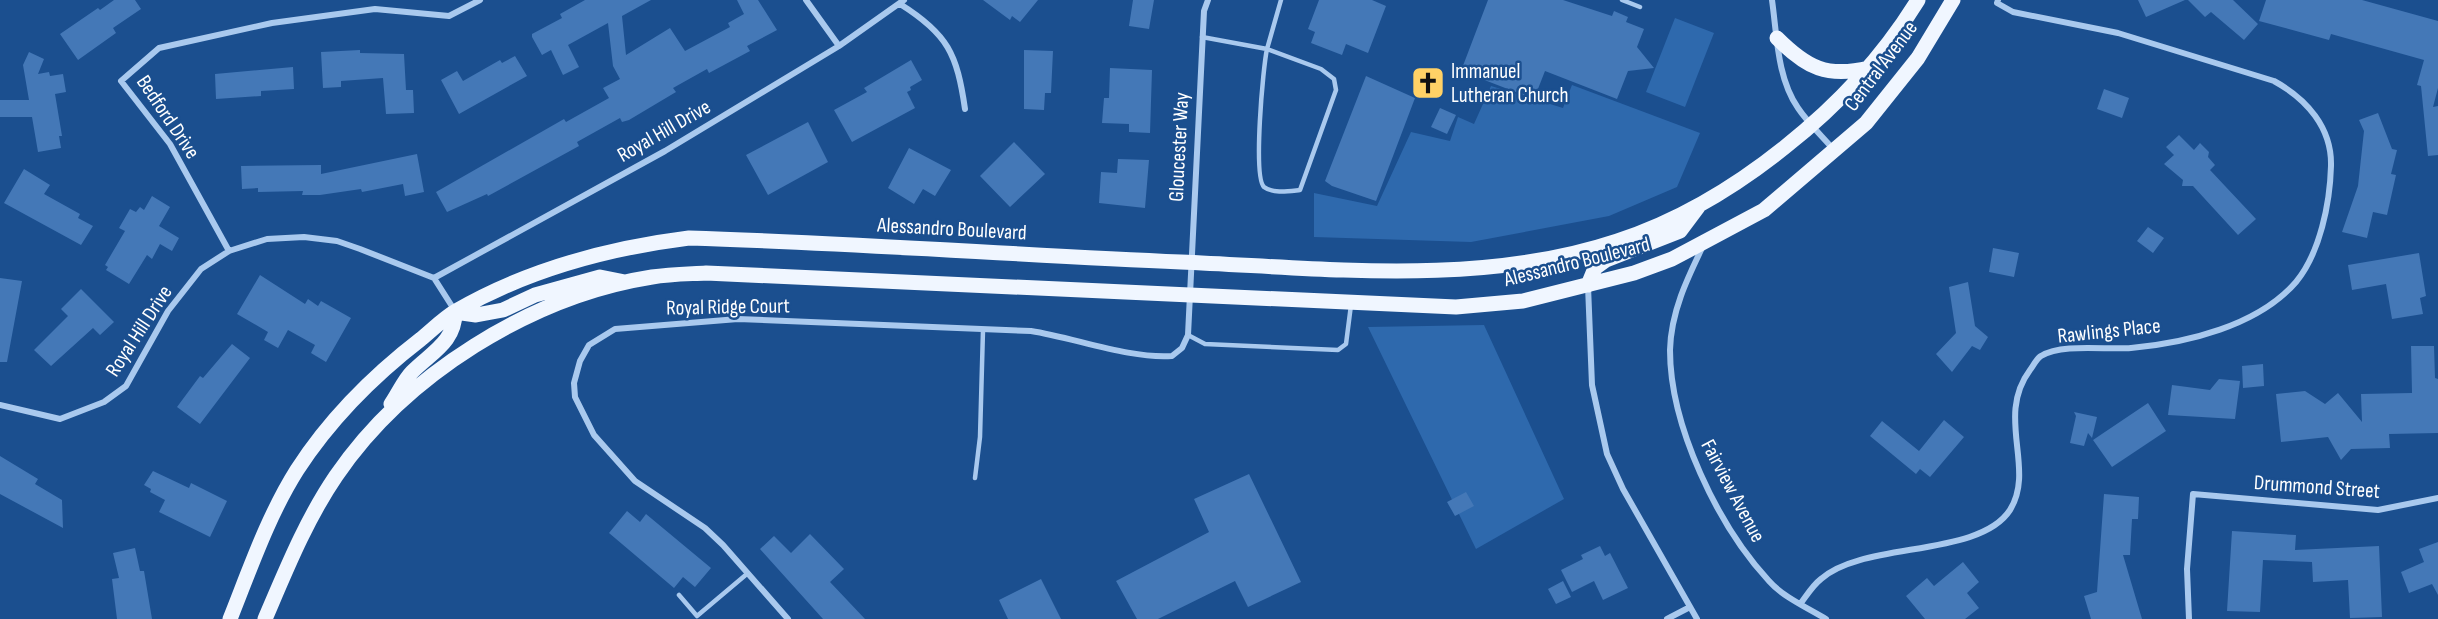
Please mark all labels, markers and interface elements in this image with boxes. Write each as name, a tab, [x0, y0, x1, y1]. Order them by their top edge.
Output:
street label: Central Avenue	[1839, 16, 1923, 116]
place label: Immanuel Lutheran Church	[1451, 59, 1569, 108]
church icon: Immanuel Lutheran Church	[1410, 65, 1446, 101]
street label: Bedford Drive	[131, 70, 205, 164]
street label: Gloucester Way	[1164, 92, 1194, 202]
street label: Royal Hill Drive	[613, 94, 715, 168]
street label: Alessandro Boulevard	[876, 213, 1027, 245]
street label: Alessandro Boulevard	[1501, 232, 1652, 292]
street label: Royal Hill Drive	[100, 281, 178, 381]
street label: Royal Ridge Court	[666, 293, 790, 321]
street label: Rawlings Place	[2056, 313, 2162, 349]
street label: Fairview Avenue	[1696, 435, 1770, 547]
street label: Drummond Street	[2253, 470, 2381, 504]

